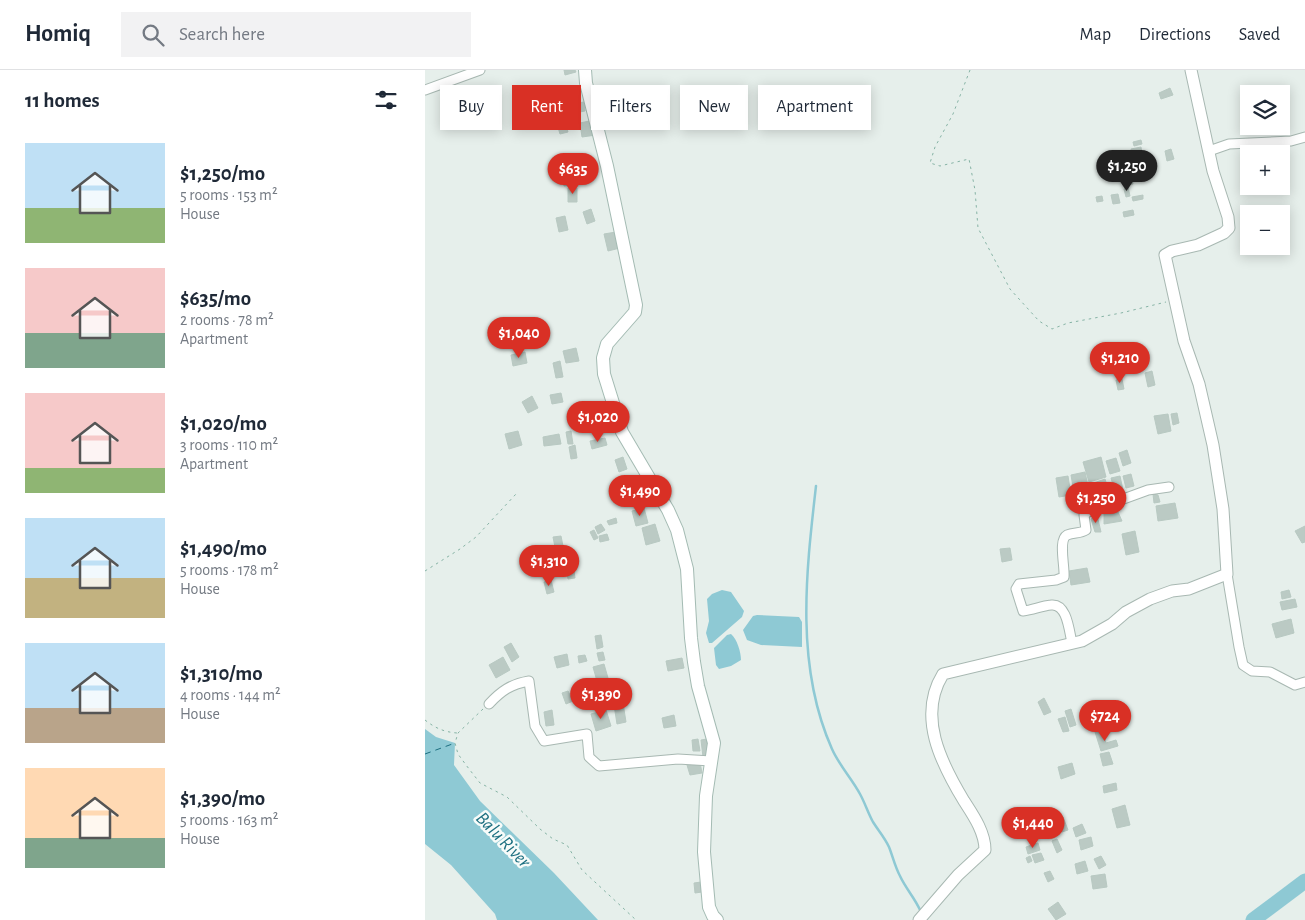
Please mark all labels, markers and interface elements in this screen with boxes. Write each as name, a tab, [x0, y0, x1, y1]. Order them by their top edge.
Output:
search box	[121, 12, 471, 57]
icon: search	[139, 21, 167, 49]
text: Homiq	[25, 22, 91, 46]
text: Search here	[179, 25, 265, 44]
text: Map	[1080, 26, 1111, 44]
text: Directions	[1139, 26, 1211, 44]
text: Saved	[1239, 26, 1280, 44]
chip: Buy	[440, 85, 502, 130]
chip: Rent	[512, 85, 581, 130]
chip: Filters	[591, 85, 670, 130]
chip: New	[680, 85, 748, 130]
chip: Apartment	[758, 85, 871, 130]
map controls	[1240, 85, 1290, 255]
button: layers	[1240, 85, 1290, 135]
icon: filters	[372, 86, 400, 114]
text: 11 homes	[25, 90, 100, 111]
button: +	[1240, 145, 1290, 195]
pin: $1,250	[1086, 150, 1168, 192]
pin: $635	[543, 152, 603, 195]
text: $1,250	[1107, 158, 1147, 174]
text: $635	[559, 161, 587, 177]
icon: home	[65, 163, 125, 223]
text: $1,250/mo	[180, 163, 265, 184]
text: 5 rooms · 153 m²	[180, 187, 278, 203]
button: −	[1240, 205, 1290, 255]
text: House	[180, 206, 220, 222]
icon: home	[65, 288, 125, 348]
text: $635/mo	[180, 288, 251, 309]
text: 2 rooms · 78 m²	[180, 312, 274, 328]
pin: $1,040	[478, 316, 560, 359]
text: $1,040	[498, 325, 540, 341]
text: Apartment	[180, 331, 248, 347]
pin: $1,210	[1079, 342, 1161, 384]
text: $1,210	[1101, 350, 1139, 366]
pin: $1,020	[557, 400, 639, 443]
text: $1,020	[578, 409, 618, 425]
icon: home	[65, 413, 125, 473]
text: $1,020/mo	[180, 413, 267, 434]
text: 3 rooms · 110 m²	[180, 437, 278, 453]
text: Apartment	[180, 456, 248, 472]
pin: $1,490	[599, 474, 681, 517]
pin: $1,250	[1055, 482, 1137, 524]
text: $1,490	[620, 483, 660, 499]
text: $1,250	[1076, 490, 1116, 506]
icon: home	[65, 538, 125, 598]
text: $1,490/mo	[180, 538, 267, 559]
pin: $1,310	[508, 544, 590, 587]
text: $1,310	[530, 553, 568, 569]
text: 5 rooms · 178 m²	[180, 562, 278, 578]
text: House	[180, 581, 220, 597]
icon: home	[65, 663, 125, 723]
text: $1,310/mo	[180, 663, 263, 684]
pin: $1,390	[560, 678, 642, 720]
text: $1,390	[581, 686, 621, 702]
text: 4 rooms · 144 m²	[180, 687, 281, 703]
pin: $724	[1075, 700, 1135, 742]
text: House	[180, 706, 220, 722]
text: $724	[1090, 708, 1120, 724]
icon: home	[65, 788, 125, 848]
text: $1,390/mo	[180, 788, 265, 809]
pin: $1,440	[992, 806, 1074, 849]
water label: Balu River	[472, 808, 534, 872]
text: 5 rooms · 163 m²	[180, 812, 278, 828]
text: $1,440	[1012, 815, 1054, 831]
text: House	[180, 831, 220, 847]

